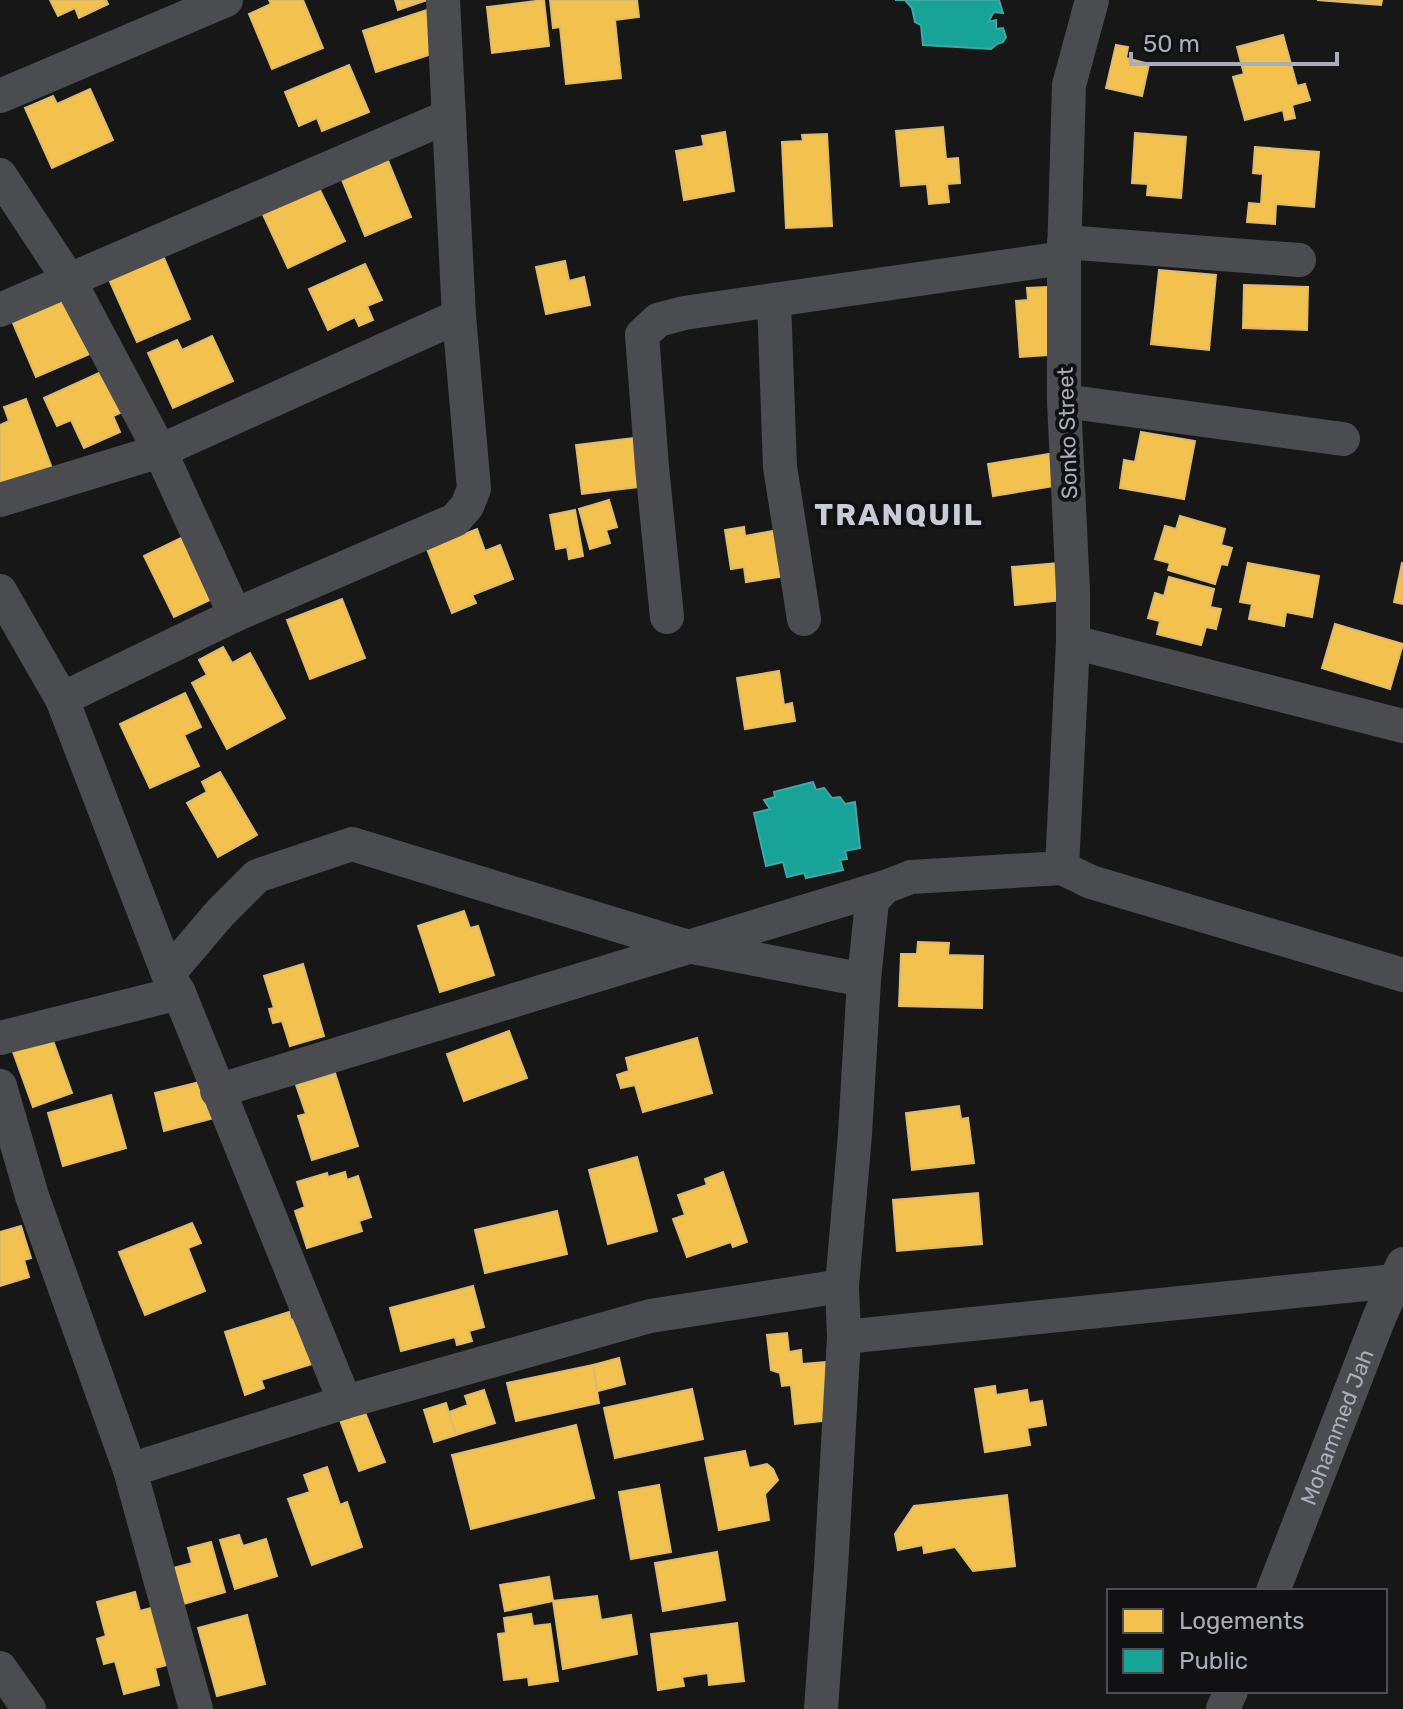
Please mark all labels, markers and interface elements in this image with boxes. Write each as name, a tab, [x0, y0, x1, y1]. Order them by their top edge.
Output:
scale bar	[1131, 16, 1337, 66]
text: 50 m	[1143, 30, 1200, 58]
street label: Sonko Street	[1052, 366, 1083, 499]
district label: TRANQUIL	[814, 497, 984, 533]
street label: Mohammed Jah	[1295, 1345, 1380, 1509]
legend	[1107, 1589, 1387, 1693]
text: Logements	[1179, 1607, 1305, 1635]
text: Public	[1179, 1647, 1248, 1675]

